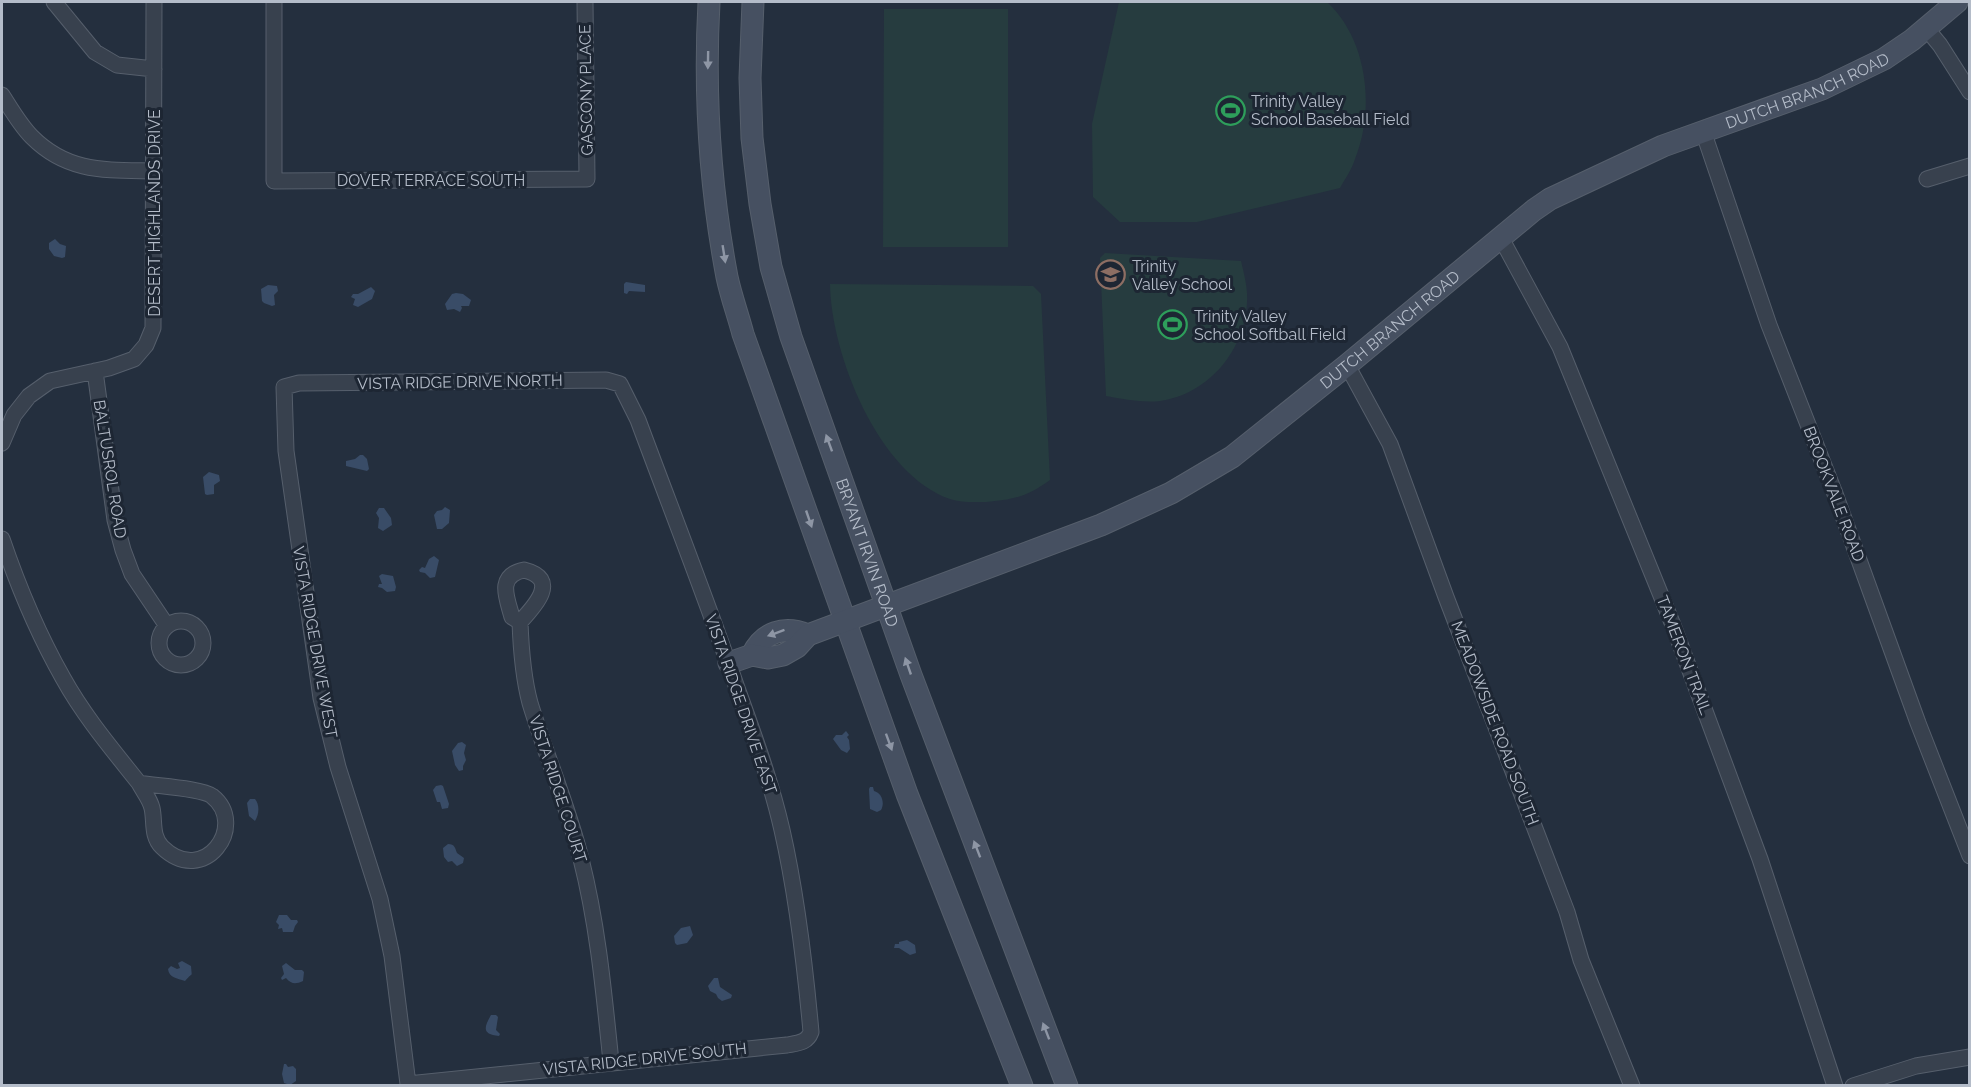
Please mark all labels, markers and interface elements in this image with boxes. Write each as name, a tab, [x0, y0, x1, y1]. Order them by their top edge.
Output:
street label: GASCONY PLACE	[575, 24, 597, 156]
street label: DUTCH BRANCH ROAD	[1723, 49, 1892, 132]
one-way arrow	[703, 50, 712, 69]
place label: Trinity Valley School Baseball Field	[1251, 92, 1410, 129]
sports icon: Trinity Valley School Baseball Field	[1214, 94, 1246, 126]
street label: DESERT HIGHLANDS DRIVE	[145, 109, 164, 317]
street label: DOVER TERRACE SOUTH	[337, 171, 525, 190]
one-way arrow	[719, 245, 728, 264]
place label: Trinity Valley School	[1132, 257, 1233, 294]
school or university icon: Trinity Valley School	[1095, 259, 1127, 291]
street label: DUTCH BRANCH ROAD	[1316, 266, 1463, 392]
place label: Trinity Valley School Softball Field	[1194, 307, 1346, 344]
sports icon: Trinity Valley School Softball Field	[1157, 309, 1189, 341]
street label: VISTA RIDGE DRIVE NORTH	[357, 371, 563, 393]
street label: BALTUSROL ROAD	[90, 398, 130, 540]
street label: BROOKVALE ROAD	[1799, 424, 1869, 564]
one-way arrow	[823, 434, 833, 452]
street label: BRYANT IRVIN ROAD	[832, 476, 903, 629]
one-way arrow	[804, 511, 814, 529]
street label: VISTA RIDGE DRIVE WEST	[289, 545, 341, 740]
street label: TAMERON TRAIL	[1653, 593, 1716, 718]
street label: VISTA RIDGE DRIVE EAST	[701, 611, 781, 797]
street label: MEADOWSIDE ROAD SOUTH	[1447, 618, 1543, 828]
one-way arrow	[766, 629, 784, 639]
one-way arrow	[902, 657, 912, 675]
street label: VISTA RIDGE COURT	[525, 713, 591, 865]
one-way arrow	[884, 734, 894, 752]
one-way arrow	[972, 839, 982, 857]
one-way arrow	[1041, 1022, 1050, 1040]
street label: VISTA RIDGE DRIVE SOUTH	[542, 1039, 748, 1079]

